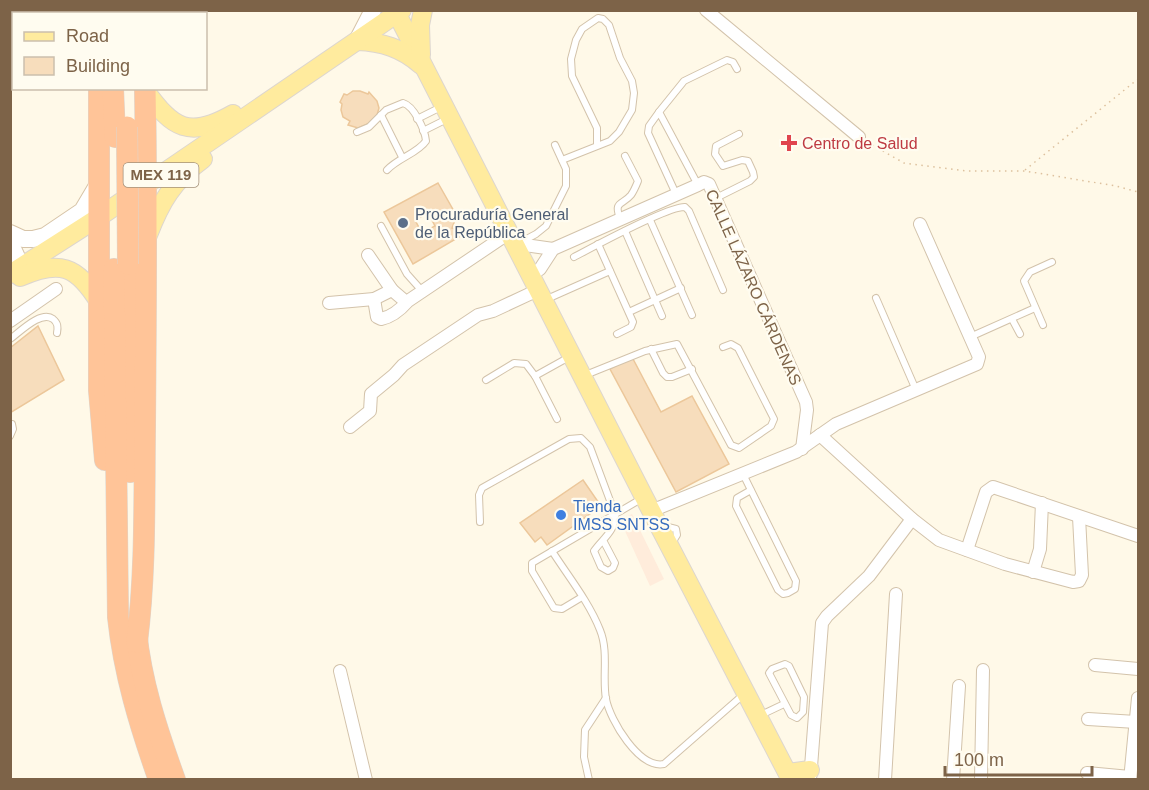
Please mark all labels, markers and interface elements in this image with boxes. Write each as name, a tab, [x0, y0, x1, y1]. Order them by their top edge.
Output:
legend	[12, 12, 207, 90]
text: Road	[66, 26, 109, 46]
text: Building	[66, 56, 130, 76]
marker: Centro de Salud	[780, 134, 798, 152]
place label: Centro de Salud	[802, 135, 918, 152]
road number: MEX 119	[124, 163, 198, 187]
street label: CALLE LÁZARO CÁRDENAS	[703, 186, 805, 388]
place label: Procuraduría General de la República	[415, 206, 569, 241]
marker: Procuraduría General de la República	[396, 216, 410, 230]
place label: Tienda IMSS SNTSS	[573, 498, 670, 533]
marker: Tienda IMSS SNTSS	[554, 508, 568, 522]
scale bar	[945, 739, 1092, 777]
text: 100 m	[954, 750, 1004, 770]

